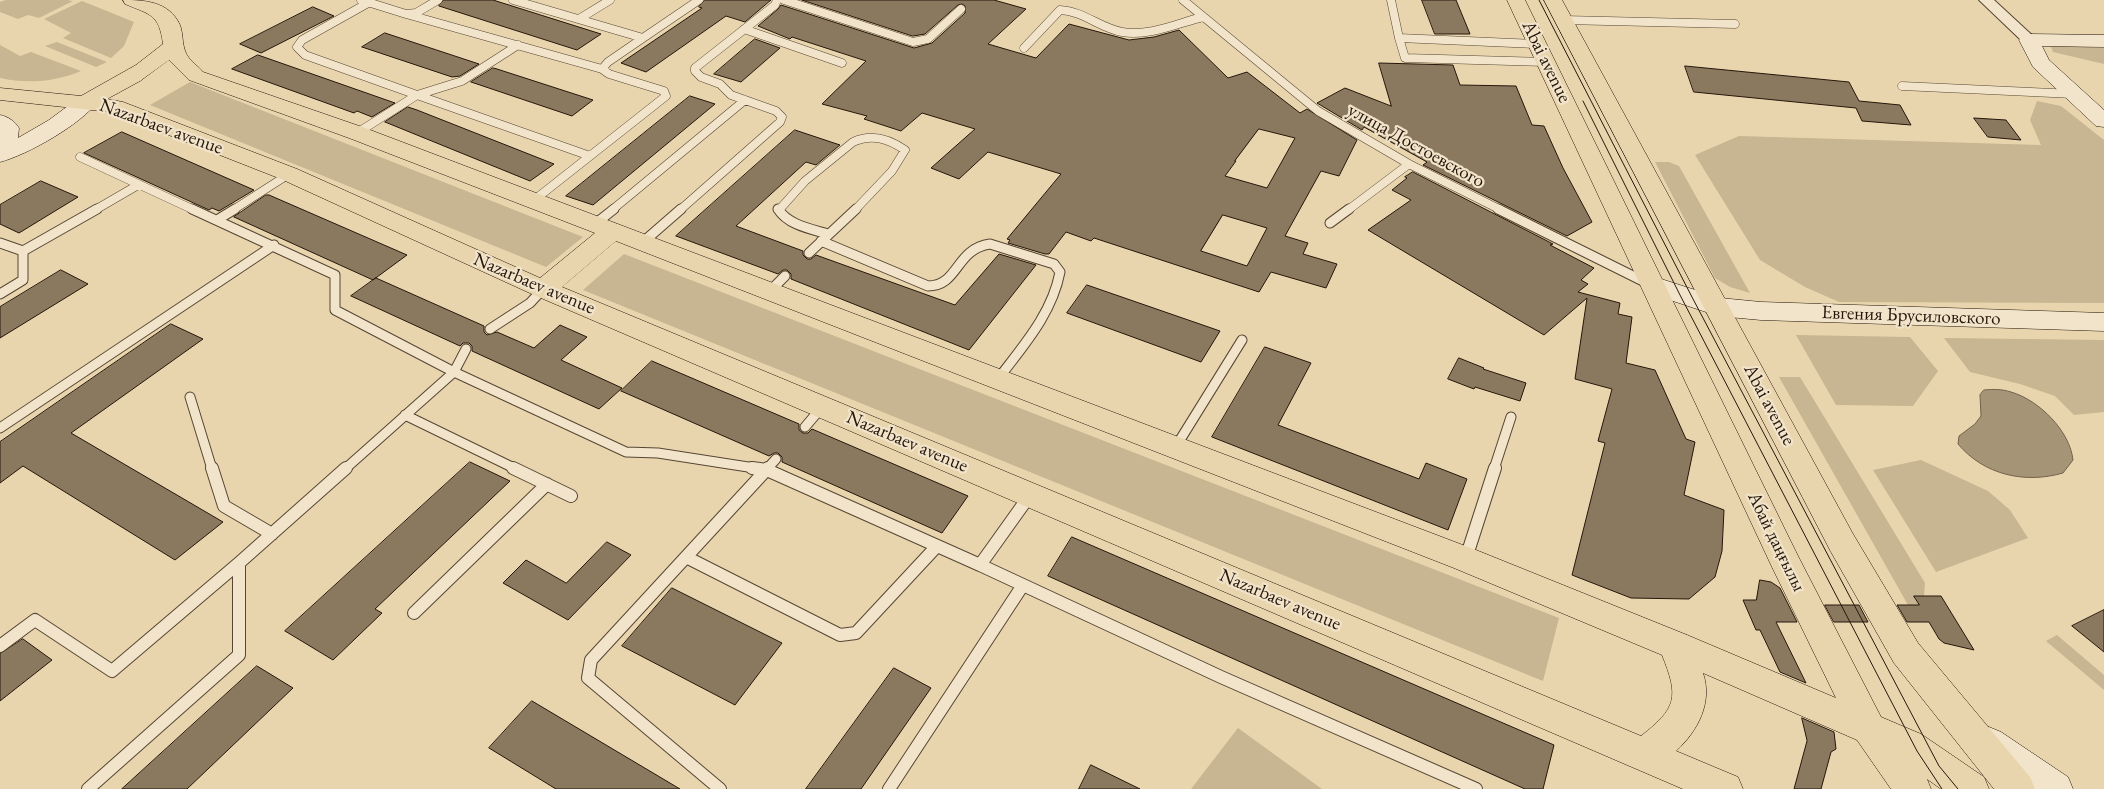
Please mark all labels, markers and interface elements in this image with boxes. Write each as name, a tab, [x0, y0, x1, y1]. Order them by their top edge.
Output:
street label: Abai avenue	[1516, 17, 1576, 107]
street label: Nazarbaev avenue	[96, 94, 226, 160]
street label: улица Достоевского	[1344, 99, 1488, 193]
street label: Nazarbaev avenue	[470, 248, 598, 320]
street label: Евгения Брусиловского	[1821, 301, 2001, 331]
street label: Abai avenue	[1738, 361, 1800, 449]
street label: Nazarbaev avenue	[843, 406, 971, 478]
street label: Абай даңғылы	[1742, 489, 1810, 595]
street label: Nazarbaev avenue	[1216, 564, 1344, 636]

